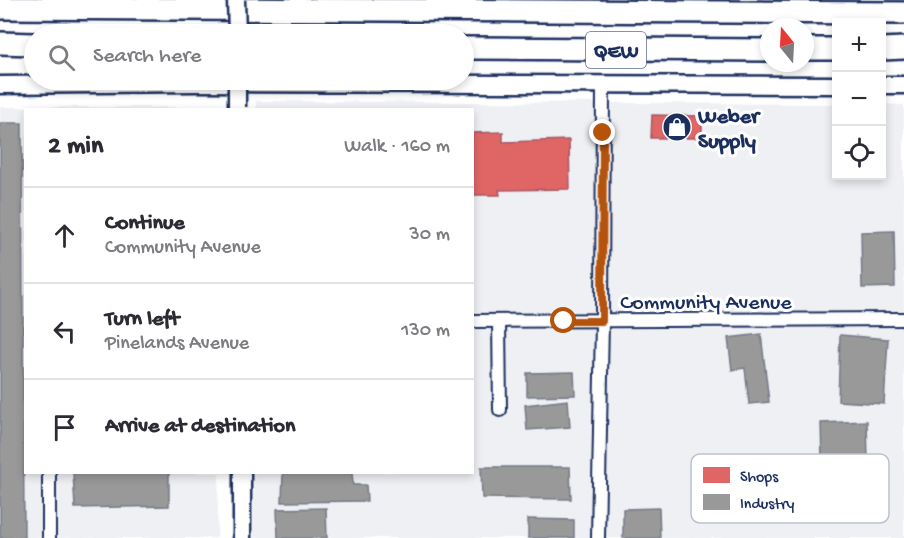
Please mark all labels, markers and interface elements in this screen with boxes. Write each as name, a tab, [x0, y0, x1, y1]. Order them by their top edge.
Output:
north arrow	[760, 18, 814, 72]
map controls	[832, 18, 886, 180]
button: +	[832, 18, 886, 72]
search box	[24, 24, 474, 90]
road number: QEW	[586, 32, 646, 68]
icon: search	[45, 41, 78, 74]
text: Search here	[93, 44, 201, 70]
button: −	[832, 72, 886, 126]
place label: Weber Supply	[697, 105, 761, 156]
shop icon: Weber Supply	[661, 111, 693, 143]
route end	[589, 119, 615, 145]
button: locate	[832, 126, 886, 180]
text: 2 min	[48, 132, 103, 163]
text: Walk · 160 m	[344, 136, 450, 159]
text: Continue	[105, 211, 185, 237]
icon: ahead	[48, 219, 81, 252]
text: 30 m	[409, 224, 450, 247]
text: Community Avenue	[105, 237, 261, 260]
street label: Community Avenue	[620, 291, 792, 317]
text: Turn left	[105, 307, 179, 333]
route start	[550, 307, 576, 333]
icon: left	[48, 315, 81, 348]
text: 130 m	[401, 320, 450, 343]
text: Pinelands Avenue	[105, 333, 249, 356]
icon: arrive	[48, 411, 81, 444]
text: Arrive at destination	[105, 414, 295, 440]
legend	[691, 454, 889, 523]
text: Shops	[740, 469, 779, 488]
text: Industry	[740, 496, 794, 515]

